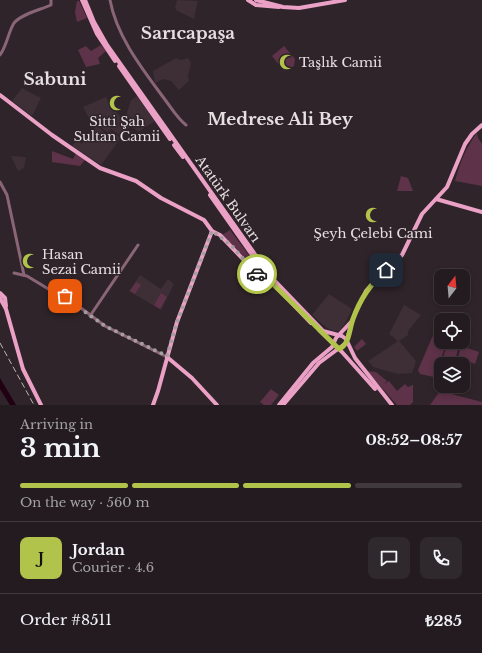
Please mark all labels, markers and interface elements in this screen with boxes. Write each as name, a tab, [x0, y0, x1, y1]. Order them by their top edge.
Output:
district label: Sarıcapaşa	[141, 23, 235, 44]
mosque icon: Taşlık Camii	[278, 53, 296, 71]
place label: Taşlık Camii	[299, 54, 382, 71]
district label: Sabuni	[23, 69, 87, 90]
mosque icon: Sitti Şah Sultan Camii	[108, 94, 126, 112]
district label: Medrese Ali Bey	[207, 109, 354, 130]
place label: Sitti Şah Sultan Camii	[74, 113, 161, 145]
street label: Atatürk Bulvarı	[191, 152, 264, 246]
mosque icon: Şeyh Çelebi Cami	[364, 206, 382, 224]
place label: Şeyh Çelebi Cami	[314, 225, 433, 242]
place label: Hasan Sezai Camii	[42, 246, 121, 278]
mosque icon: Hasan Sezai Camii	[21, 252, 39, 270]
pin	[369, 253, 403, 287]
courier	[237, 254, 277, 294]
icon: home	[375, 259, 397, 281]
icon: car	[246, 263, 268, 285]
north arrow	[434, 269, 470, 305]
map controls	[434, 269, 470, 393]
pin	[48, 279, 82, 313]
icon: bag	[54, 285, 76, 307]
button: locate	[434, 313, 470, 349]
button: layers	[434, 357, 470, 393]
text: Arriving in	[20, 416, 93, 433]
text: 08:52–08:57	[365, 430, 462, 449]
text: 3 min	[20, 432, 101, 464]
text: On the way · 560 m	[20, 494, 149, 511]
button: chat	[368, 537, 410, 579]
button: phone	[420, 537, 462, 579]
text: Jordan	[72, 540, 125, 559]
text: J	[38, 548, 44, 567]
text: Courier · 4.6	[72, 559, 154, 576]
text: Order #8511	[20, 610, 112, 629]
text: ₺285	[425, 611, 462, 630]

